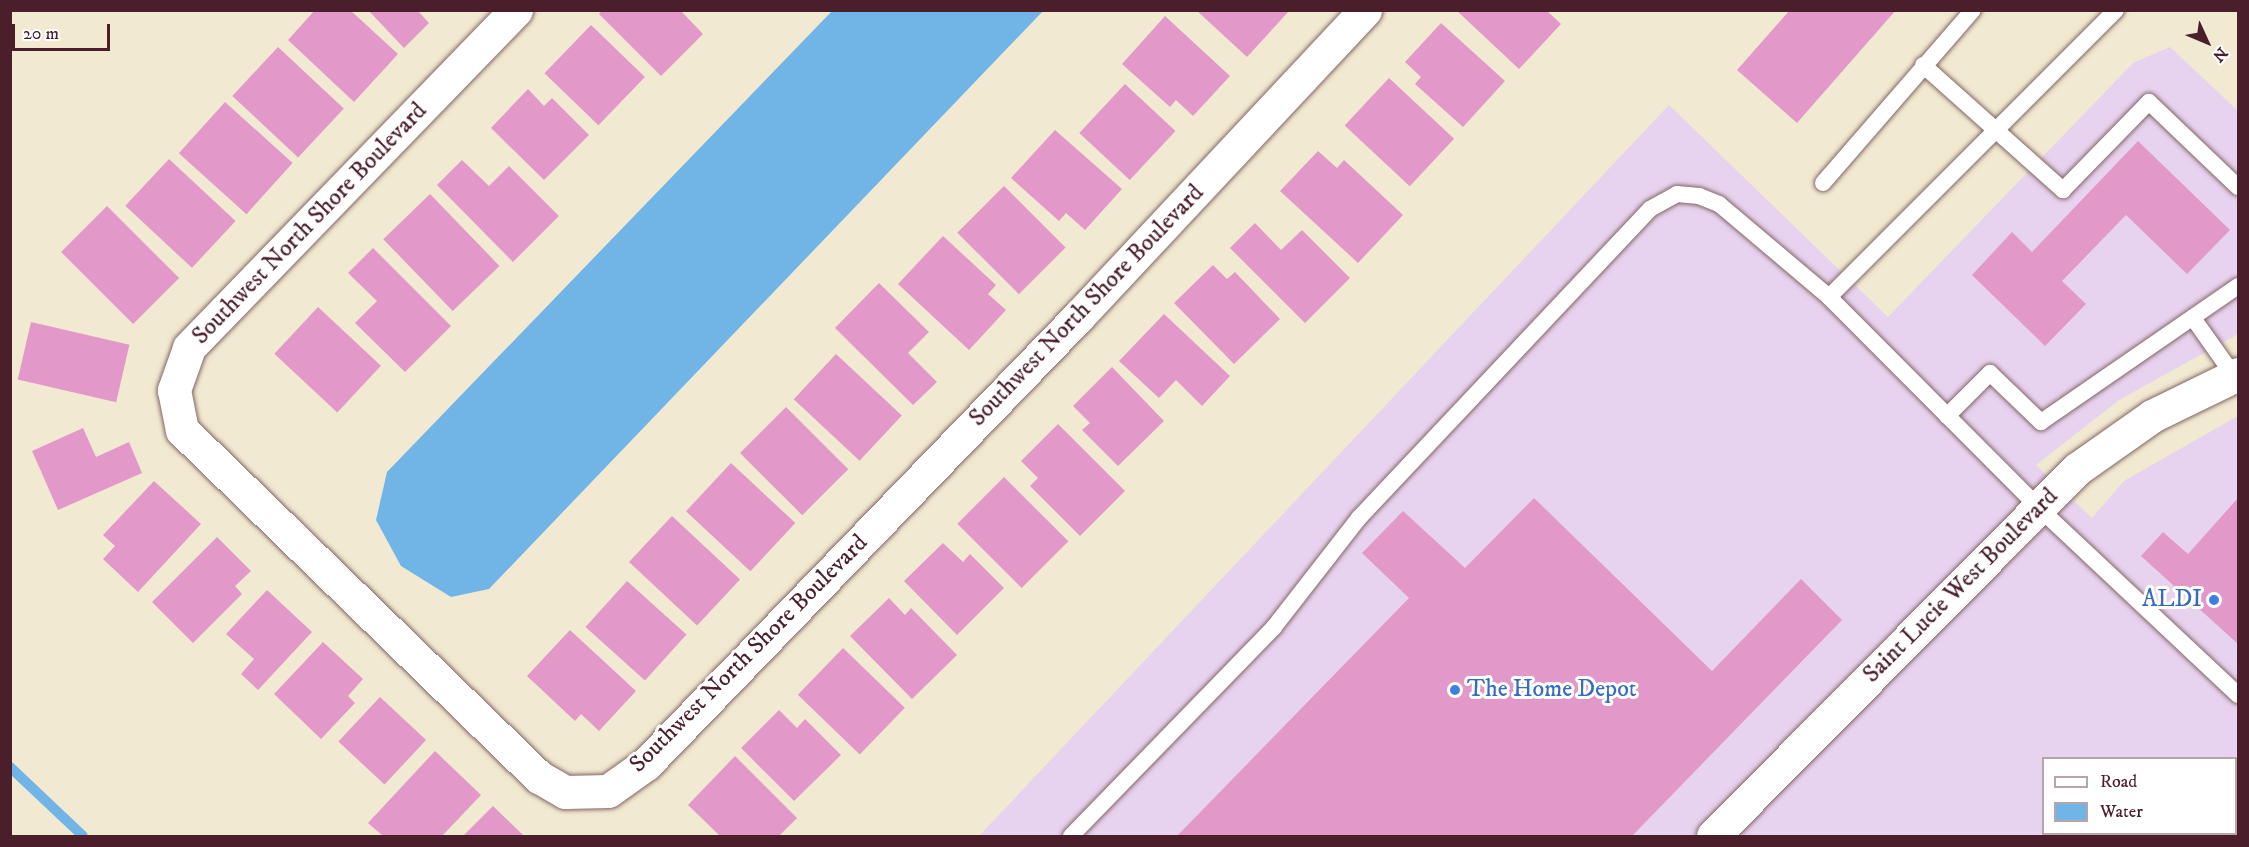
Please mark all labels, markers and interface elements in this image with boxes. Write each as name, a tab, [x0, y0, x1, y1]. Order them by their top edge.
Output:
scale bar	[15, 12, 112, 50]
north arrow	[2177, 12, 2237, 72]
text: 20 m	[23, 23, 59, 45]
text: N	[2208, 43, 2232, 66]
street label: Southwest North Shore Boulevard	[187, 97, 433, 351]
street label: Southwest North Shore Boulevard	[964, 179, 1210, 433]
street label: Saint Lucie West Boulevard	[1858, 483, 2064, 689]
street label: Southwest North Shore Boulevard	[624, 529, 874, 779]
place label: ALDI	[2142, 586, 2202, 614]
marker: ALDI	[2207, 593, 2221, 607]
place label: The Home Depot	[1467, 676, 1636, 704]
marker: The Home Depot	[1448, 683, 1462, 697]
legend	[2042, 757, 2237, 835]
text: Road	[2100, 771, 2137, 793]
text: Water	[2100, 801, 2143, 823]

